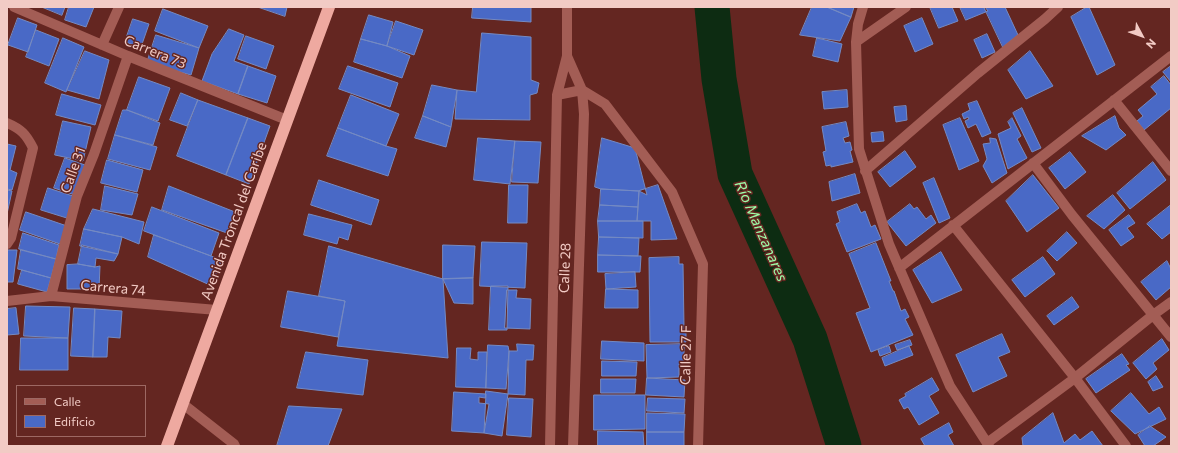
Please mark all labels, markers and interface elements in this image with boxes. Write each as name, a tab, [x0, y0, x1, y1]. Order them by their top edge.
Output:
north arrow	[1122, 16, 1162, 56]
street label: Carrera 73	[121, 32, 189, 72]
text: N	[1144, 37, 1159, 52]
street label: Avenida Troncal del Caribe	[198, 140, 270, 302]
street label: Calle 31	[57, 145, 89, 195]
water label: Río Manzanares	[731, 178, 791, 284]
street label: Calle 28	[556, 243, 574, 293]
street label: Carrera 74	[80, 277, 146, 299]
street label: Calle 27 F	[677, 325, 695, 385]
legend	[16, 385, 146, 437]
text: Calle	[54, 394, 81, 408]
text: Edificio	[54, 414, 95, 428]

